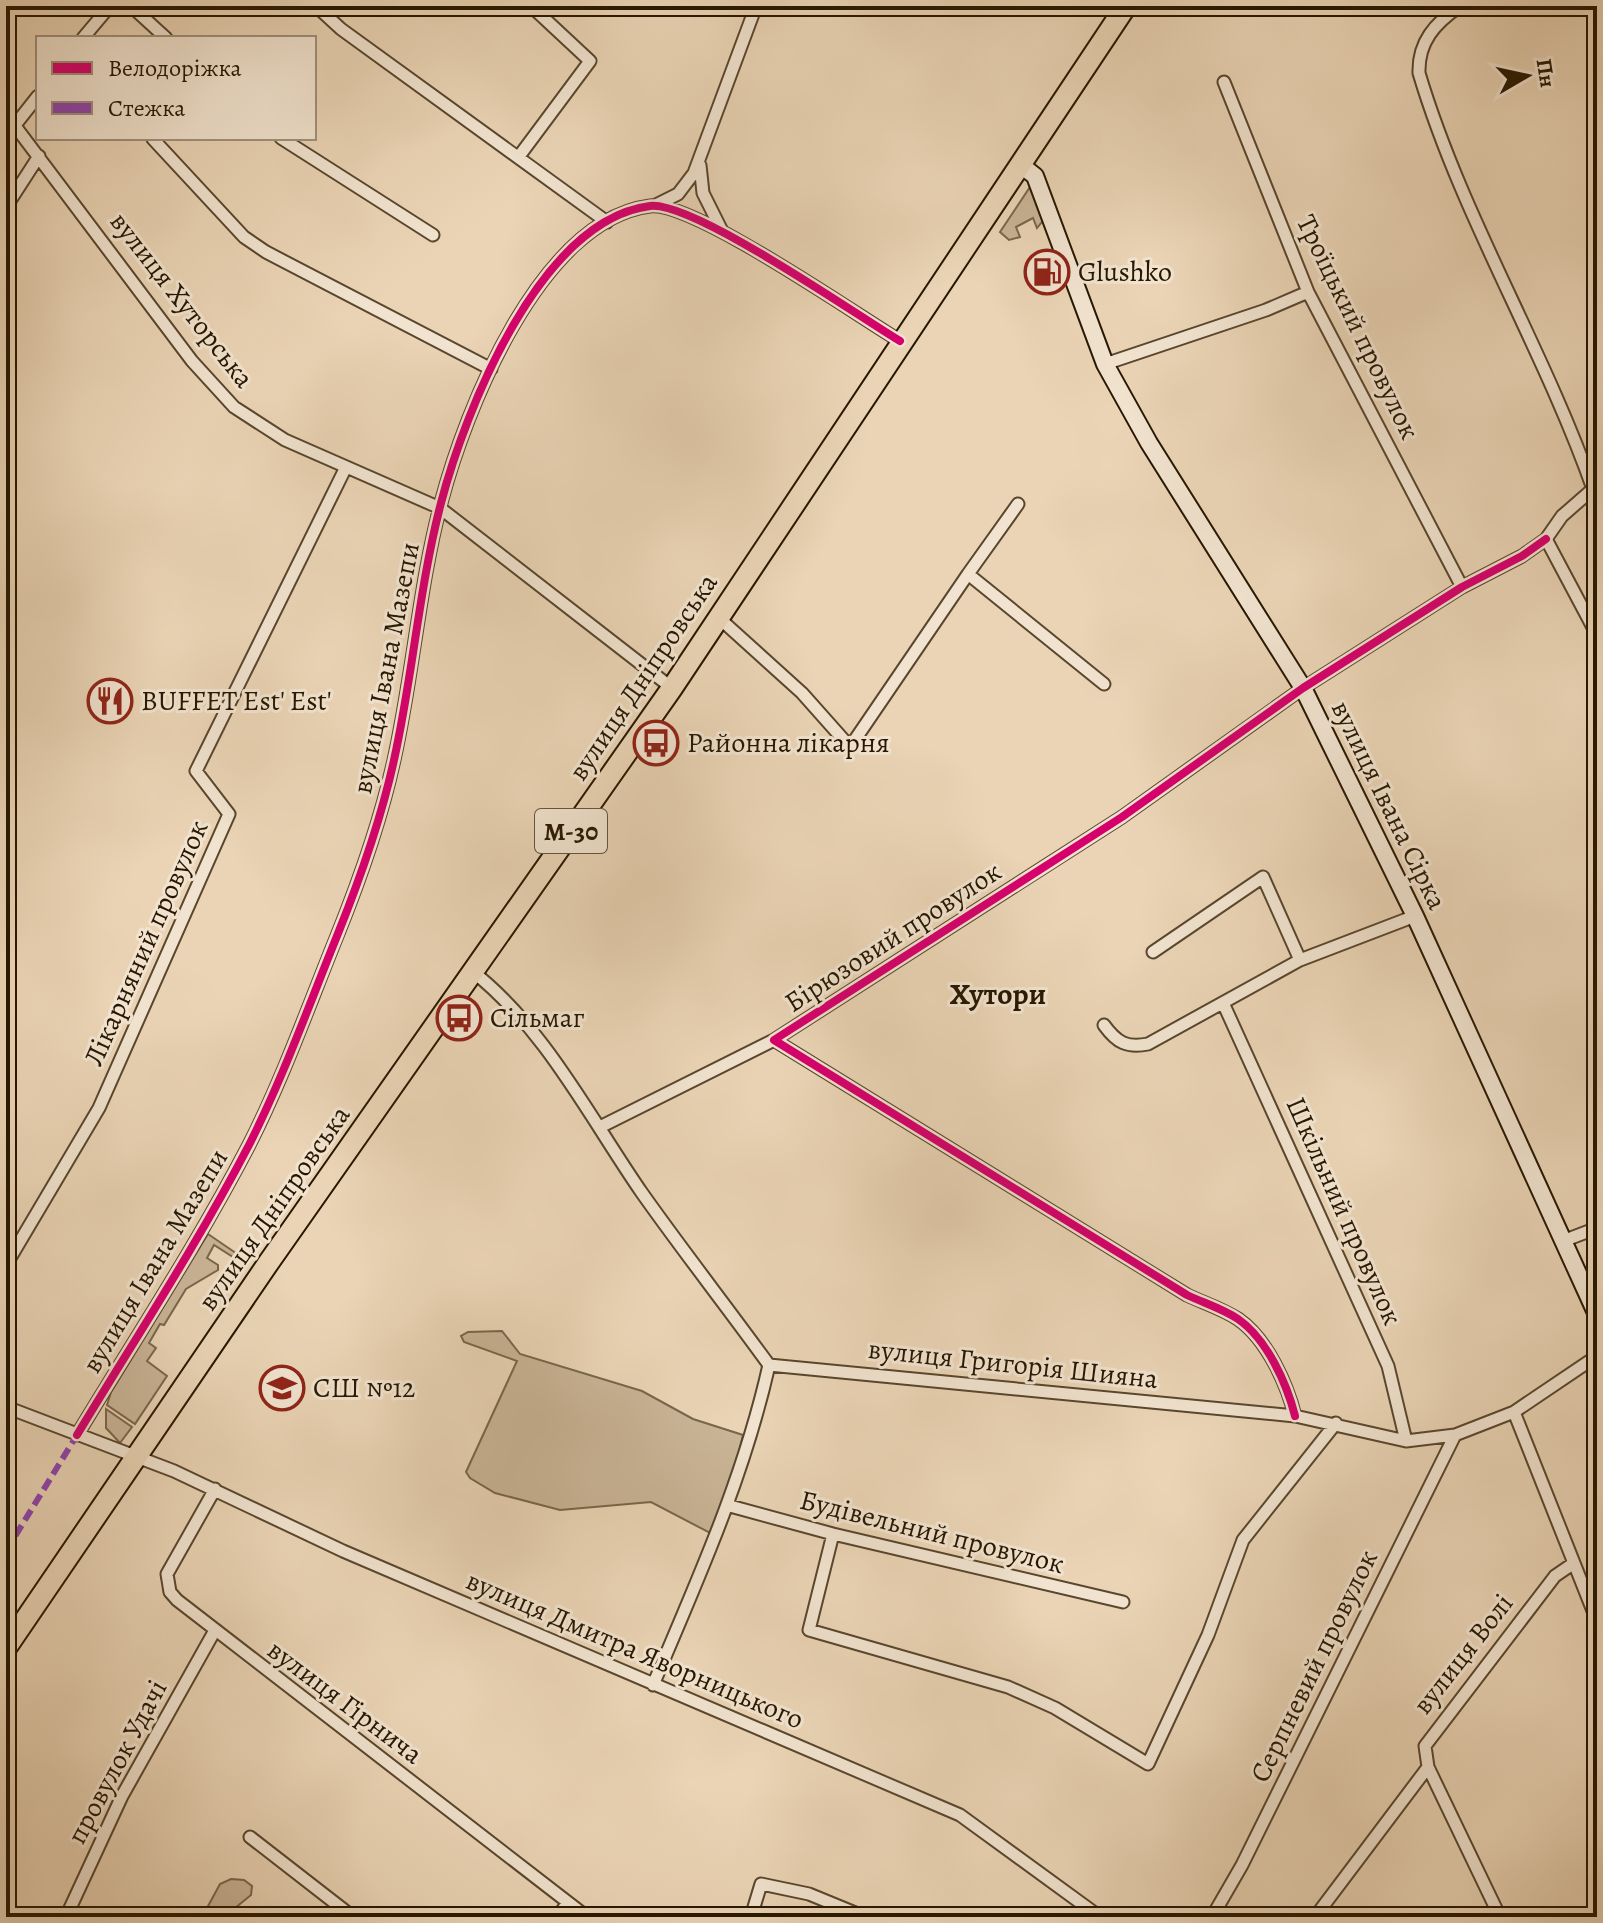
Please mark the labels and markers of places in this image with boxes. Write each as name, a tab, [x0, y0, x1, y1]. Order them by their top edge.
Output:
fuel station icon: Glushko	[1023, 248, 1071, 296]
place label: Glushko	[1078, 253, 1172, 291]
restaurant icon: BUFFET Est' Est'	[86, 677, 134, 725]
place label: BUFFET Est' Est'	[141, 682, 332, 720]
bus stop icon: Районна лікарня	[632, 719, 680, 767]
place label: Районна лікарня	[687, 724, 890, 762]
bus stop icon: Сільмаг	[435, 994, 483, 1042]
place label: Сільмаг	[490, 999, 585, 1037]
school or university icon: СШ №12	[258, 1364, 306, 1412]
place label: СШ №12	[313, 1369, 415, 1407]

